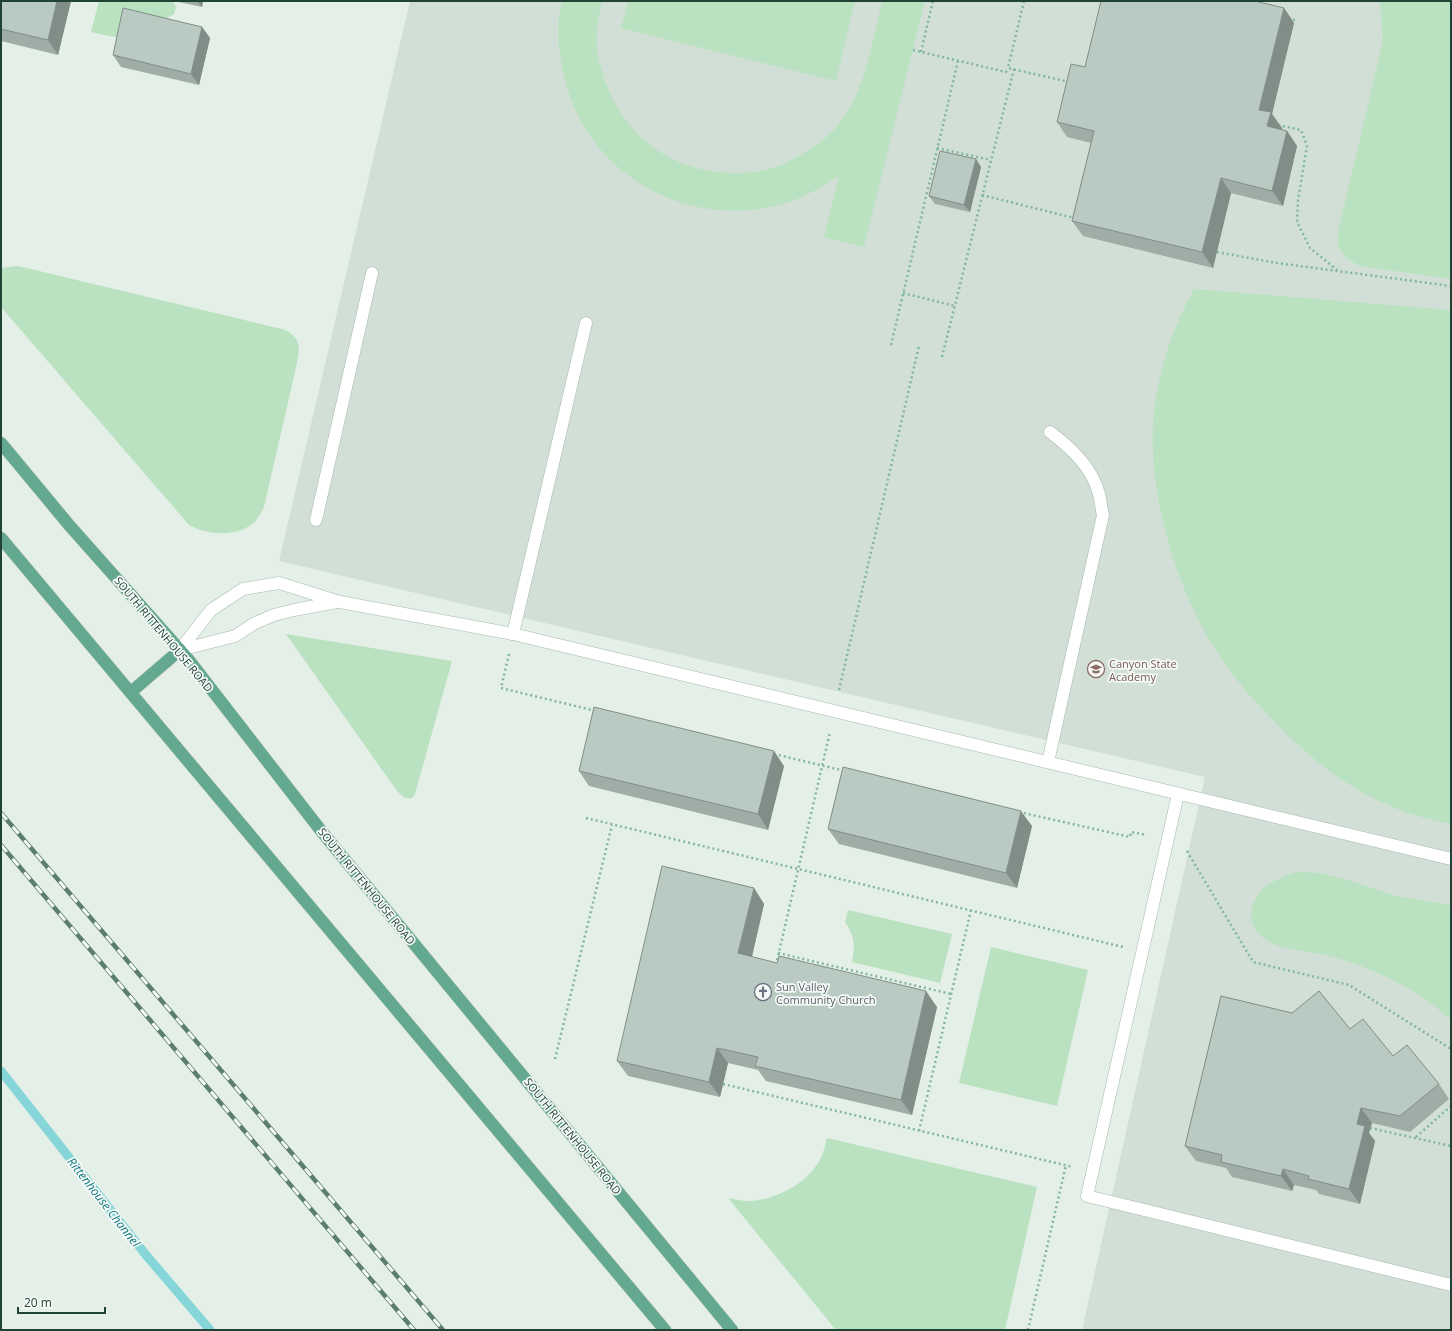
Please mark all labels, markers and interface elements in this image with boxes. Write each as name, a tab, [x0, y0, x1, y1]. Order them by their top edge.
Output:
street label: SOUTH RITTENHOUSE ROAD	[111, 573, 217, 695]
place label: Canyon State Academy	[1109, 656, 1177, 684]
school or university icon: Canyon State Academy	[1086, 659, 1106, 679]
street label: SOUTH RITTENHOUSE ROAD	[315, 825, 419, 947]
place label: Sun Valley Community Church	[776, 979, 875, 1007]
church icon: Sun Valley Community Church	[753, 982, 773, 1002]
street label: SOUTH RITTENHOUSE ROAD	[521, 1075, 625, 1197]
water label: Rittenhouse Channel	[64, 1154, 145, 1251]
scale bar	[18, 1289, 105, 1315]
text: 20 m	[24, 1294, 52, 1311]

